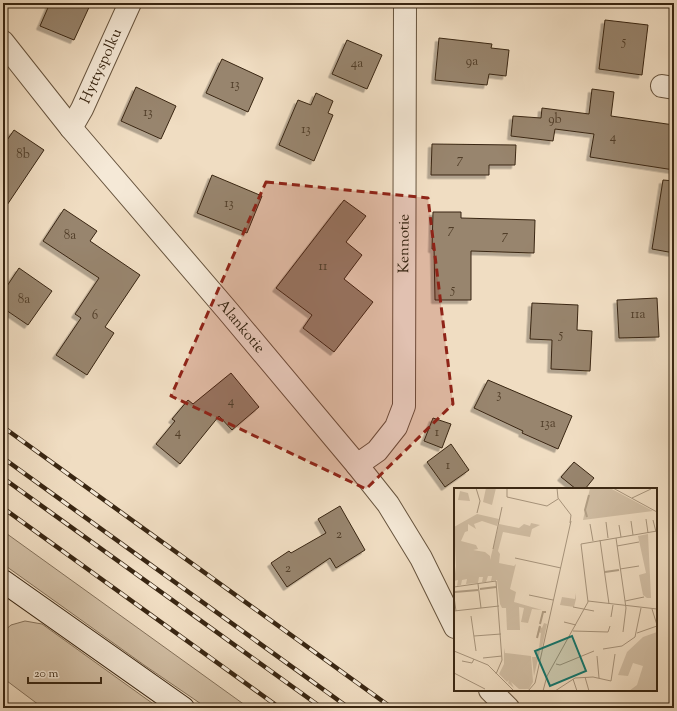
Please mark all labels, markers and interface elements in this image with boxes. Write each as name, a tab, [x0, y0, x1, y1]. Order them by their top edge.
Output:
street label: Hyttyspolku	[75, 25, 128, 107]
house number: 5	[621, 33, 627, 51]
house number: 9a	[466, 53, 478, 71]
house number: 4a	[351, 55, 363, 73]
house number: 13	[230, 76, 240, 94]
house number: 13	[143, 104, 153, 122]
house number: 9b	[548, 111, 562, 129]
house number: 13	[301, 121, 311, 139]
house number: 4	[610, 129, 617, 147]
house number: 8b	[16, 146, 30, 164]
house number: 7	[457, 151, 464, 169]
house number: 13	[224, 195, 234, 213]
street label: Kennotie	[394, 214, 415, 273]
house number: 7	[448, 221, 455, 239]
house number: 8a	[64, 227, 76, 245]
house number: 7	[502, 227, 509, 245]
house number: 11	[319, 258, 328, 276]
house number: 5	[450, 281, 456, 299]
house number: 8a	[18, 291, 30, 309]
street label: Alankotie	[212, 295, 270, 358]
house number: 11a	[631, 306, 645, 324]
house number: 6	[92, 307, 98, 325]
house number: 5	[558, 326, 564, 344]
house number: 3	[496, 386, 502, 404]
house number: 4	[228, 393, 235, 411]
house number: 13a	[540, 415, 556, 433]
house number: 4	[175, 424, 182, 442]
house number: 1	[435, 424, 440, 442]
house number: 1	[446, 457, 451, 475]
inset map	[454, 488, 657, 691]
house number: 2	[336, 526, 342, 544]
house number: 2	[285, 560, 291, 578]
scale bar	[28, 659, 101, 685]
text: 20 m	[34, 665, 59, 683]

